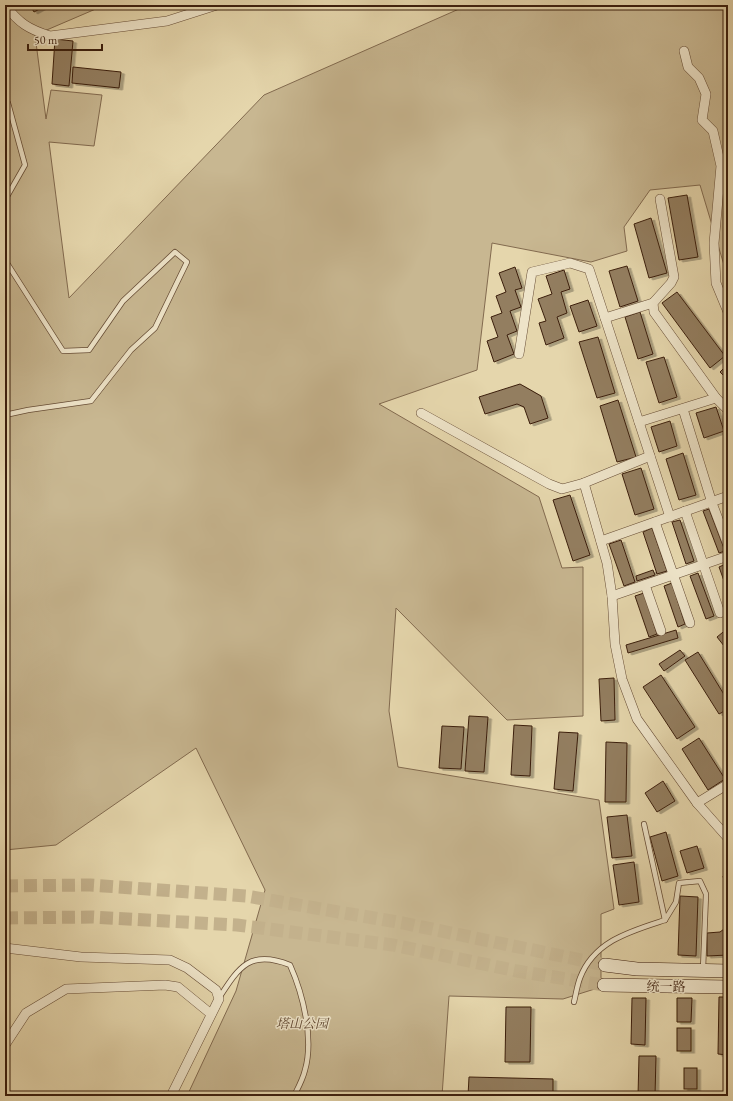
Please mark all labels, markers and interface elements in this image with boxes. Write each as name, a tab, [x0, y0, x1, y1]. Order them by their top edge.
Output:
scale bar	[28, 26, 102, 52]
text: 50 m	[34, 32, 58, 48]
street label: 统一路	[646, 978, 686, 995]
park label: 塔山公园	[276, 1015, 330, 1032]

